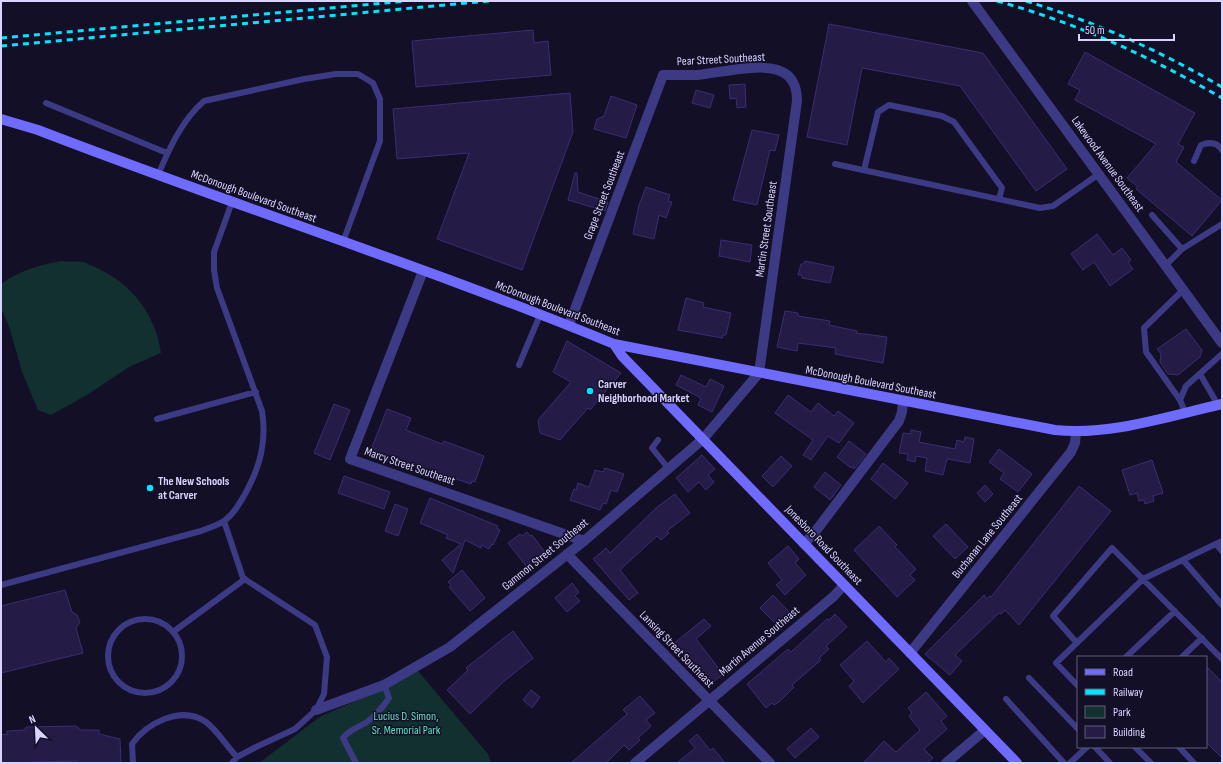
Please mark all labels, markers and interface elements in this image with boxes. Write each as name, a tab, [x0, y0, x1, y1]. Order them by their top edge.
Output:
scale bar	[1079, 16, 1174, 42]
text: 50 m	[1085, 23, 1105, 38]
street label: Pear Street Southeast	[676, 50, 766, 69]
street label: Lakewood Avenue Southeast	[1068, 114, 1147, 215]
street label: Grape Street Southeast	[581, 148, 628, 242]
street label: McDonough Boulevard Southeast	[189, 167, 319, 226]
street label: Martin Street Southeast	[752, 180, 781, 278]
street label: McDonough Boulevard Southeast	[493, 278, 623, 339]
street label: McDonough Boulevard Southeast	[804, 362, 938, 403]
place label: Carver Neighborhood Market	[598, 377, 690, 406]
marker: Carver Neighborhood Market	[585, 386, 595, 396]
street label: Marcy Street Southeast	[363, 444, 457, 489]
place label: The New Schools at Carver	[158, 474, 230, 503]
marker: The New Schools at Carver	[145, 483, 155, 493]
street label: Buchanan Lane Southeast	[949, 491, 1026, 581]
street label: Jonesboro Road Southeast	[781, 502, 866, 589]
street label: Gammon Street Southeast	[499, 515, 592, 594]
street label: Martin Avenue Southeast	[716, 603, 803, 680]
street label: Lansing Street Southeast	[636, 608, 717, 691]
legend	[1077, 656, 1207, 748]
text: Road	[1113, 665, 1133, 680]
text: Railway	[1113, 685, 1144, 700]
text: Park	[1113, 705, 1131, 720]
north arrow	[16, 708, 56, 748]
park label: Lucius D. Simon, Sr. Memorial Park	[372, 709, 441, 738]
text: N	[27, 712, 38, 726]
text: Building	[1113, 725, 1145, 740]

